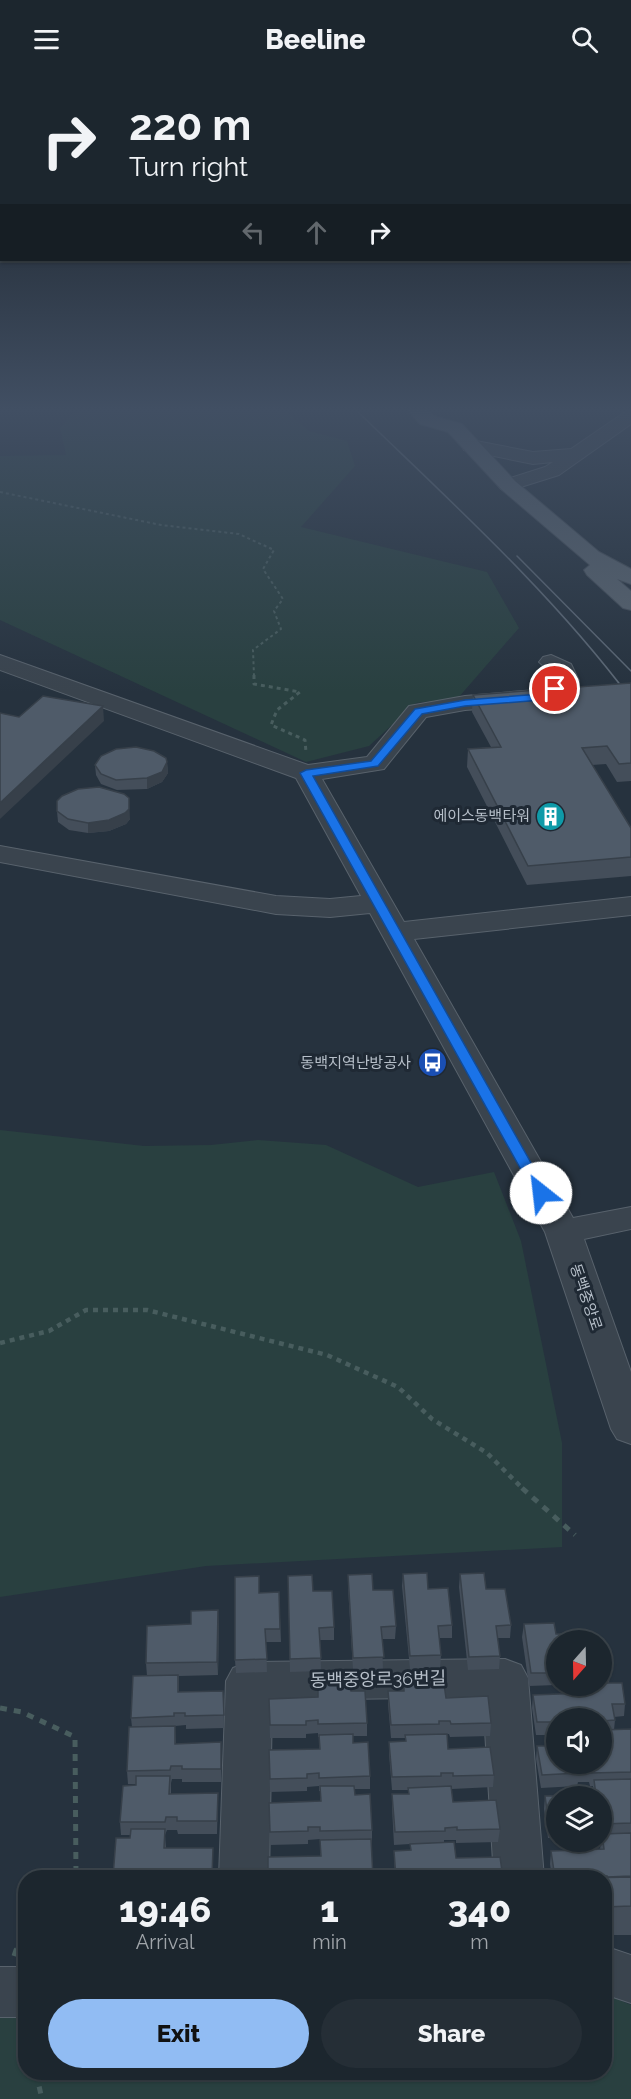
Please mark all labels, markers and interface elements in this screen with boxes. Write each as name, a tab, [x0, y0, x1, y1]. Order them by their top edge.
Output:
icon: menu	[30, 23, 63, 56]
icon: search	[568, 23, 601, 56]
text: Beeline	[265, 24, 366, 55]
text: 220 m	[129, 101, 251, 150]
icon: right	[30, 102, 108, 180]
text: Turn right	[129, 151, 248, 182]
icon: left	[237, 216, 270, 249]
icon: ahead	[300, 216, 333, 249]
icon: right	[363, 216, 396, 249]
pin	[529, 663, 580, 714]
icon: arrive	[538, 672, 571, 705]
building icon: 에이스동백타워	[535, 800, 567, 832]
place label: 에이스동백타워	[433, 807, 530, 825]
bus stop icon: 동백지역난방공사	[416, 1047, 448, 1079]
place label: 동백지역난방공사	[301, 1054, 411, 1072]
position arrow	[509, 1161, 573, 1225]
street label: 동백중앙로	[566, 1261, 606, 1333]
north arrow	[546, 1630, 612, 1696]
map controls	[546, 1630, 612, 1852]
street label: 동백중앙로36번길	[310, 1667, 446, 1691]
button: sound	[546, 1708, 612, 1774]
button: layers	[546, 1786, 612, 1852]
text: 19:46	[119, 1888, 211, 1930]
text: 1	[320, 1888, 339, 1930]
text: 340	[448, 1888, 511, 1930]
text: Arrival	[136, 1930, 194, 1954]
text: min	[312, 1930, 347, 1954]
text: m	[470, 1930, 489, 1954]
button: Exit	[48, 1999, 309, 2068]
button: Share	[321, 1999, 582, 2068]

